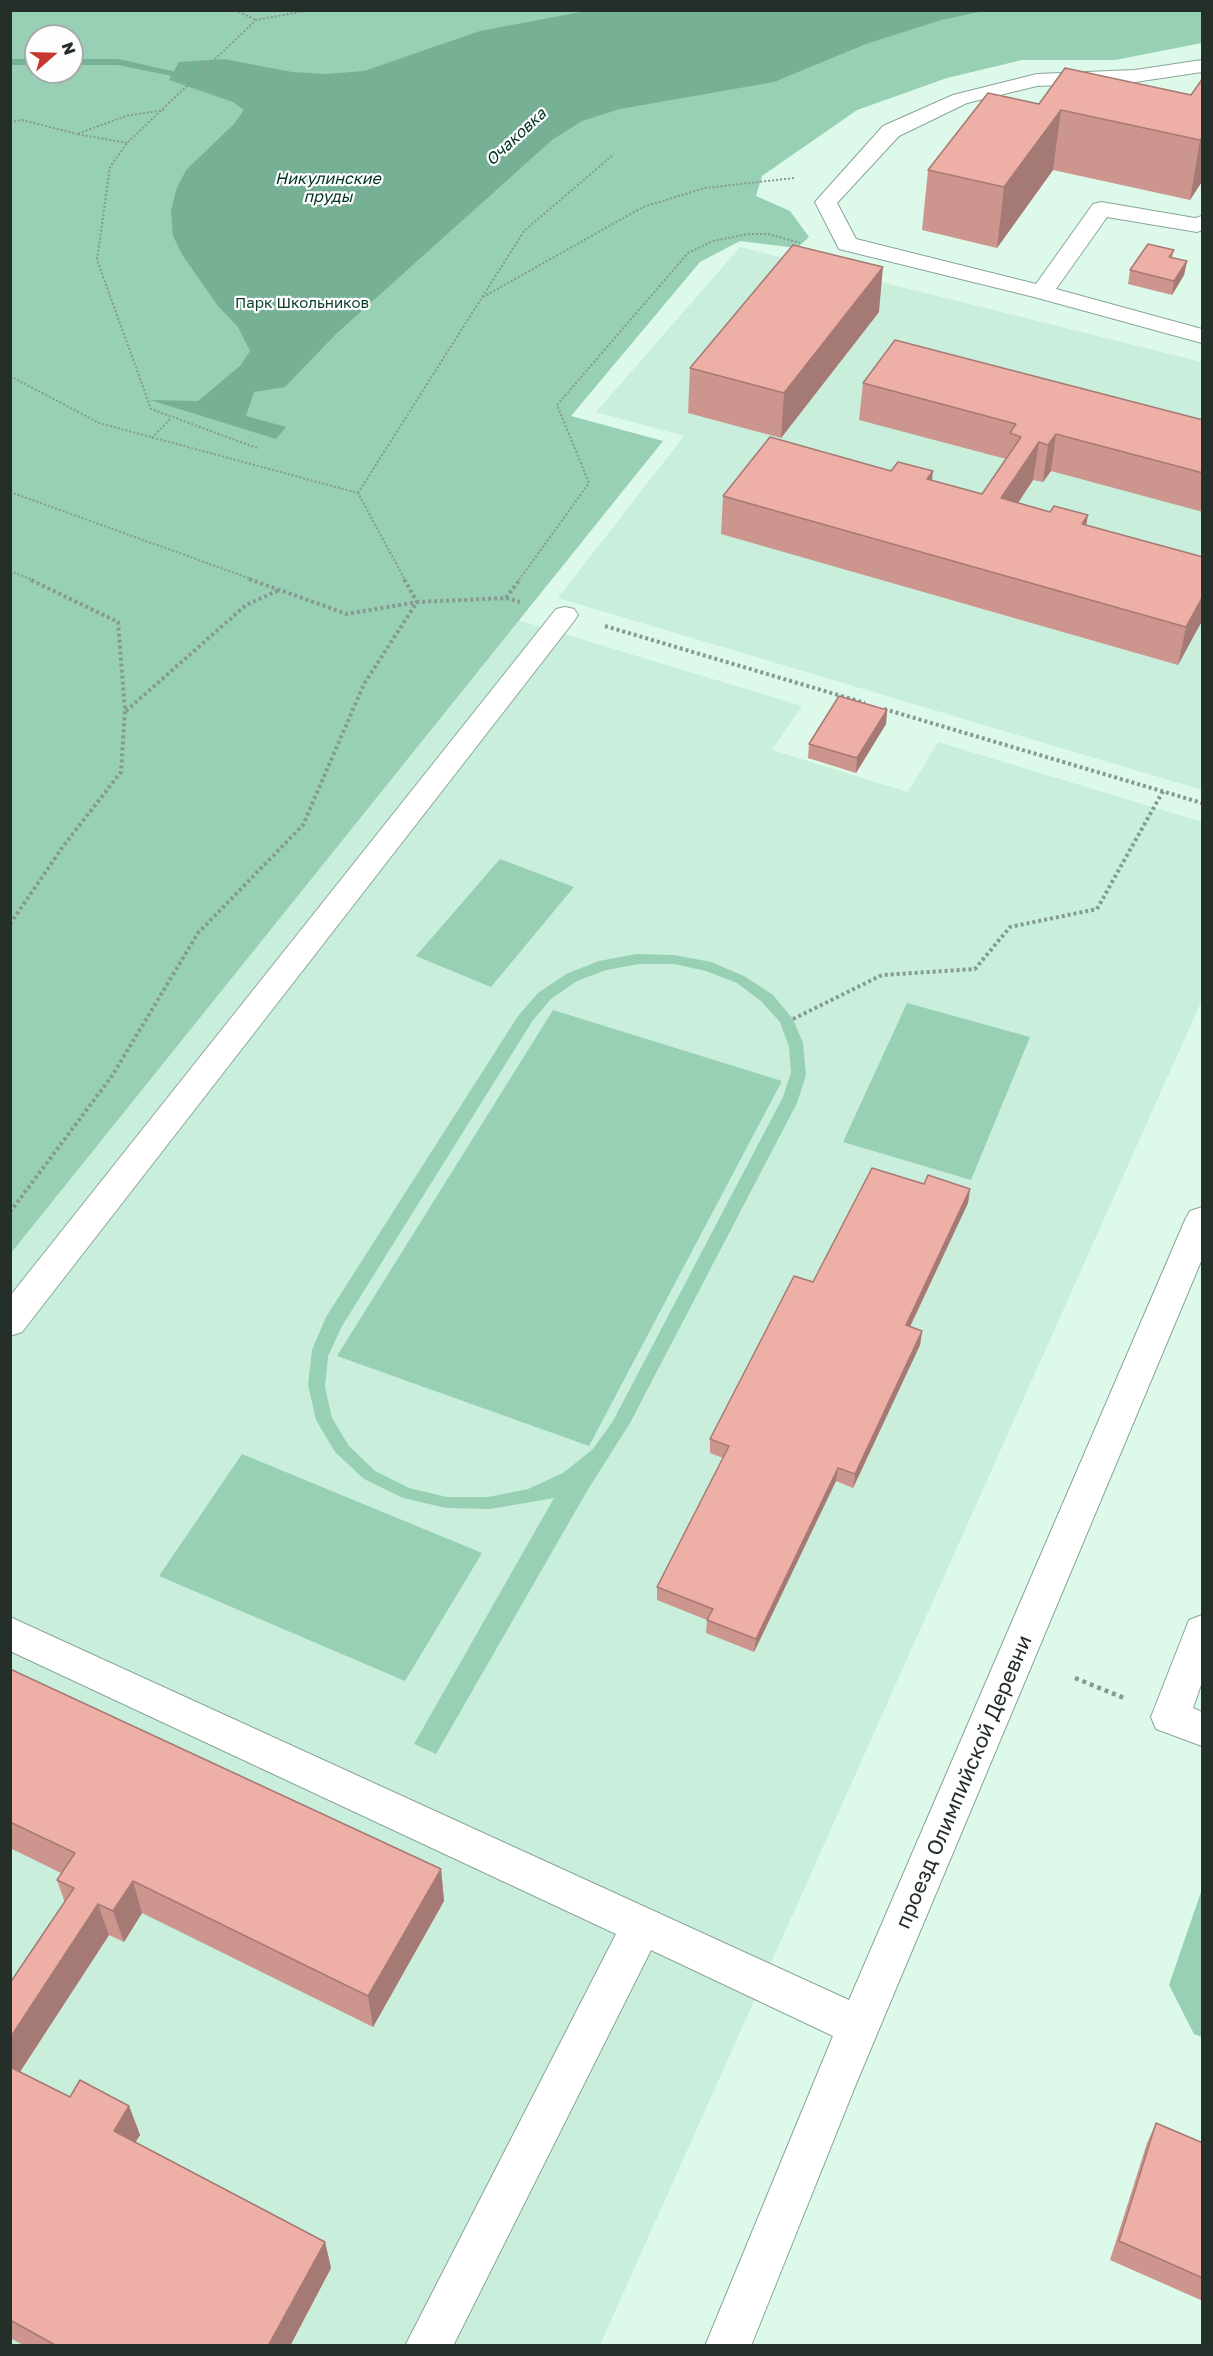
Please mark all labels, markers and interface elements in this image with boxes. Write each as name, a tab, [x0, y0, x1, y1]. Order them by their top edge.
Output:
north arrow	[24, 24, 84, 84]
text: N	[58, 39, 81, 58]
water label: Очаковка	[482, 104, 550, 170]
water label: Никулинские пруды	[275, 169, 381, 207]
park label: Парк Школьников	[235, 294, 369, 312]
street label: проезд Олимпийской Деревни	[891, 1632, 1037, 1932]

